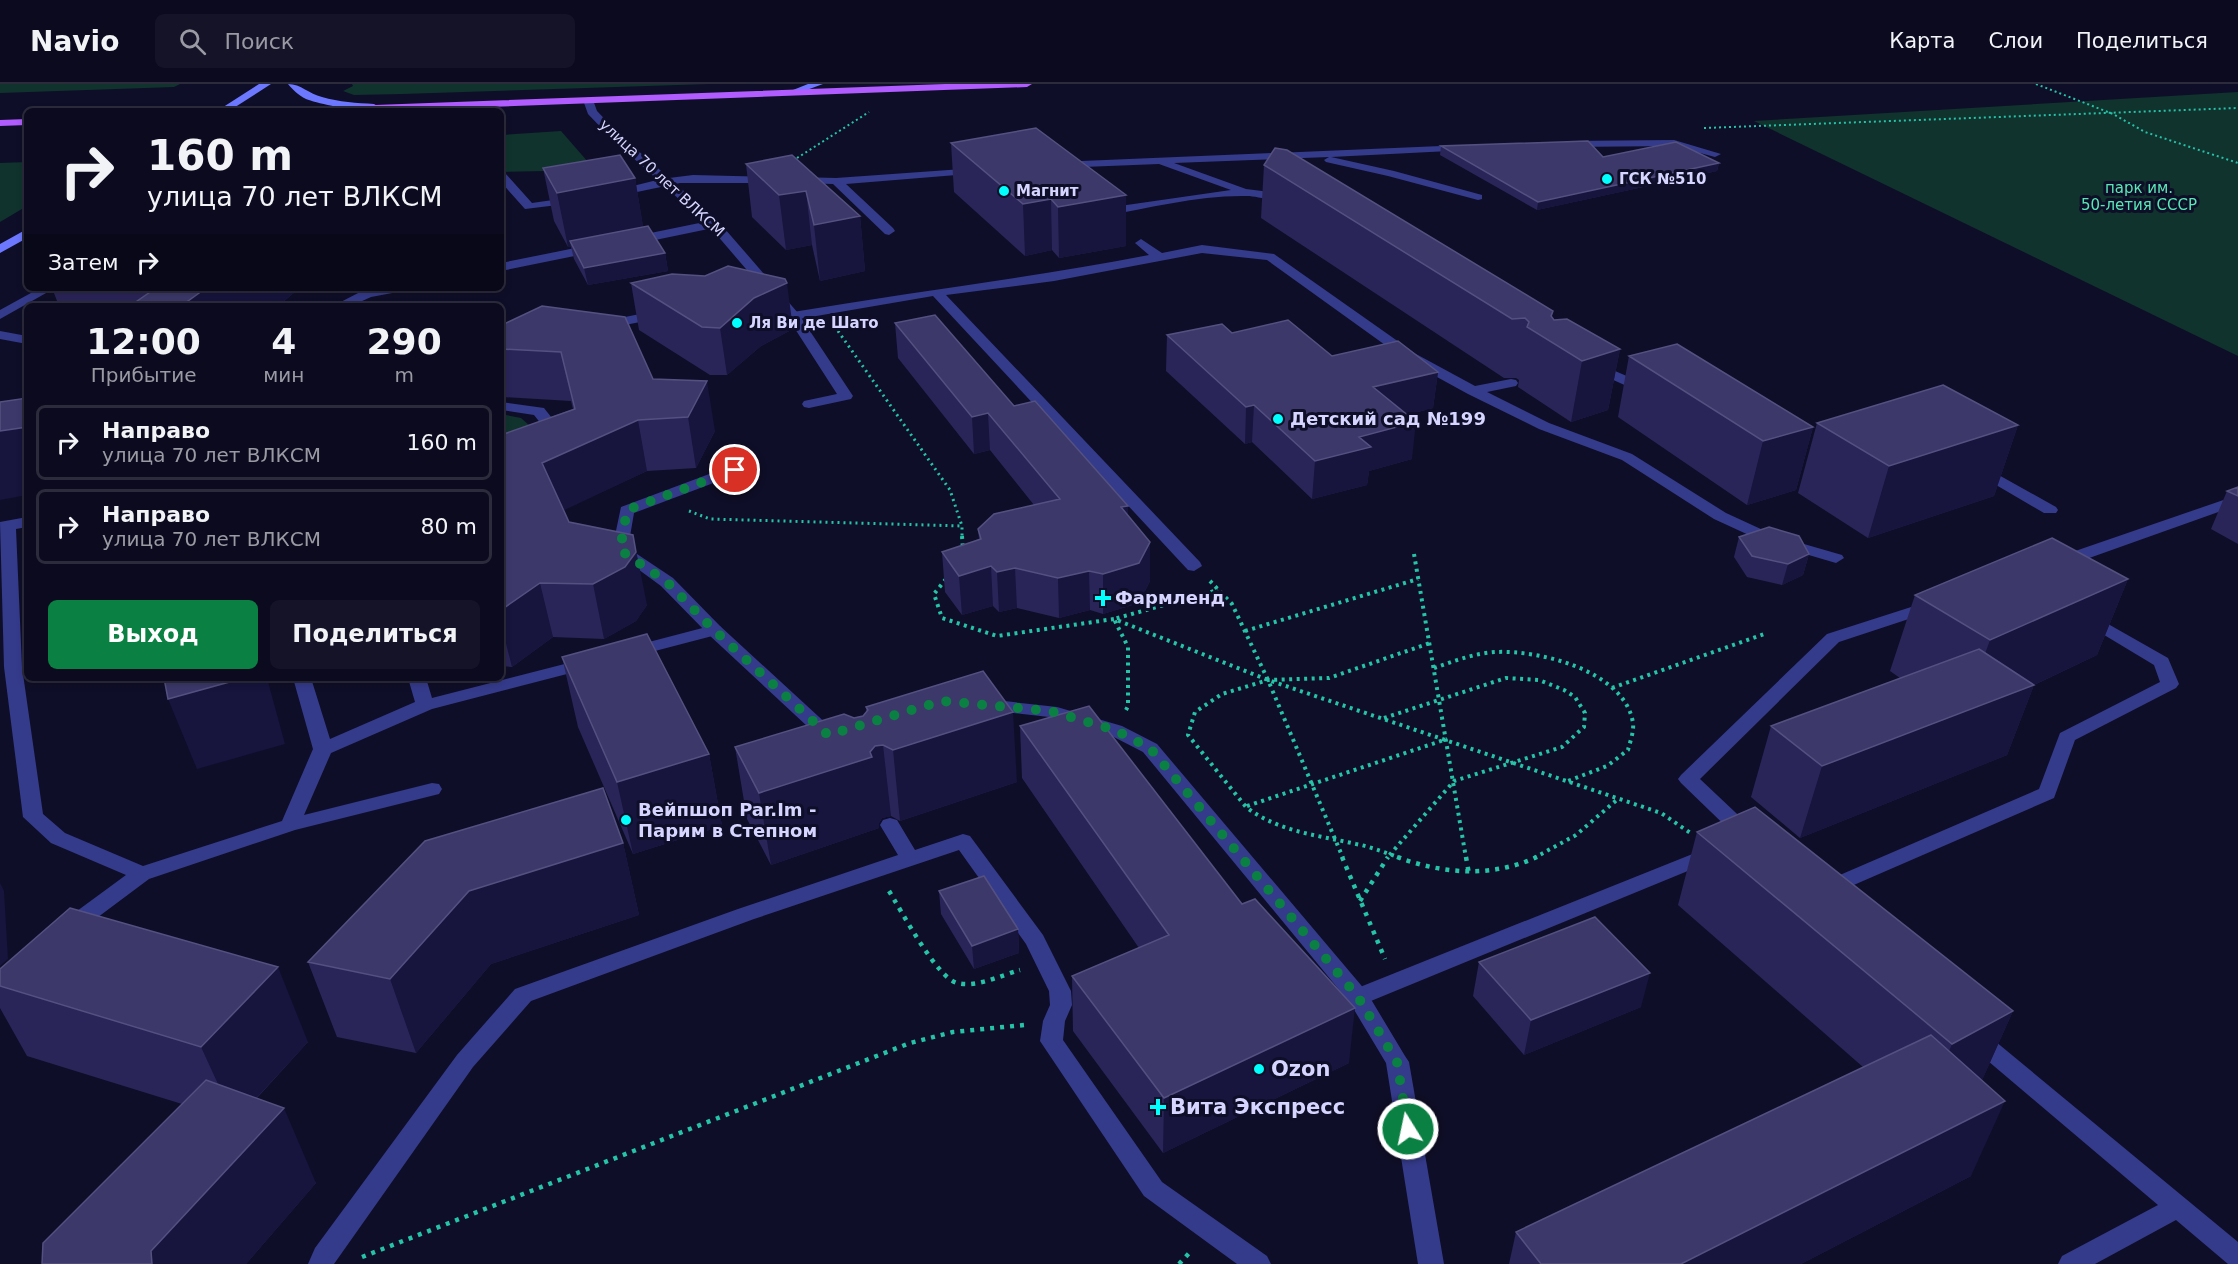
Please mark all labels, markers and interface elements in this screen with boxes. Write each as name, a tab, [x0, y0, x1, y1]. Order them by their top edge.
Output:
search box	[155, 14, 575, 68]
text: Navio	[30, 25, 119, 58]
icon: search	[176, 25, 209, 58]
text: Поиск	[224, 29, 294, 54]
text: Карта	[1889, 29, 1955, 53]
text: Слои	[1988, 29, 2043, 53]
text: Поделиться	[2076, 29, 2208, 53]
street label: улица 70 лет ВЛКСМ	[596, 115, 728, 241]
text: 160 m	[147, 131, 293, 180]
icon: right	[48, 132, 126, 210]
place label: ГСК №510	[1619, 170, 1706, 188]
marker: ГСК №510	[1600, 172, 1614, 186]
park label: парк им. 50-летия СССР	[2081, 179, 2197, 214]
text: улица 70 лет ВЛКСМ	[147, 181, 443, 212]
place label: Магнит	[1016, 182, 1079, 200]
marker: Магнит	[997, 184, 1011, 198]
icon: right	[131, 246, 164, 279]
text: Затем	[48, 250, 119, 275]
place label: Ля Ви де Шато	[749, 314, 879, 332]
marker: Ля Ви де Шато	[730, 316, 744, 330]
text: 12:00	[86, 321, 201, 362]
text: 4	[271, 321, 296, 362]
text: 290	[367, 321, 442, 362]
text: Прибытие	[91, 363, 196, 387]
text: мин	[263, 363, 304, 387]
text: m	[394, 363, 414, 387]
place label: Детский сад №199	[1290, 408, 1486, 429]
marker: Детский сад №199	[1271, 412, 1285, 426]
text: Направо	[102, 418, 210, 443]
icon: right	[51, 426, 84, 459]
text: 160 m	[407, 430, 477, 455]
text: улица 70 лет ВЛКСМ	[102, 443, 321, 467]
pin	[709, 444, 760, 495]
icon: arrive	[718, 453, 751, 486]
text: Направо	[102, 502, 210, 527]
icon: right	[51, 510, 84, 543]
text: 80 m	[421, 514, 477, 539]
text: улица 70 лет ВЛКСМ	[102, 527, 321, 551]
place label: Фармленд	[1115, 587, 1225, 608]
marker: Фармленд	[1096, 591, 1110, 605]
button: Выход	[48, 600, 258, 669]
button: Поделиться	[270, 600, 480, 669]
place label: Вейпшоп Par.Im - Парим в Степном	[638, 799, 817, 841]
marker: Вейпшоп Par.Im - Парим в Степном	[619, 813, 633, 827]
place label: Ozon	[1271, 1057, 1330, 1081]
marker: Ozon	[1252, 1062, 1266, 1076]
place label: Вита Экспресс	[1170, 1095, 1345, 1119]
position arrow	[1376, 1097, 1440, 1161]
marker: Вита Экспресс	[1151, 1100, 1165, 1114]

